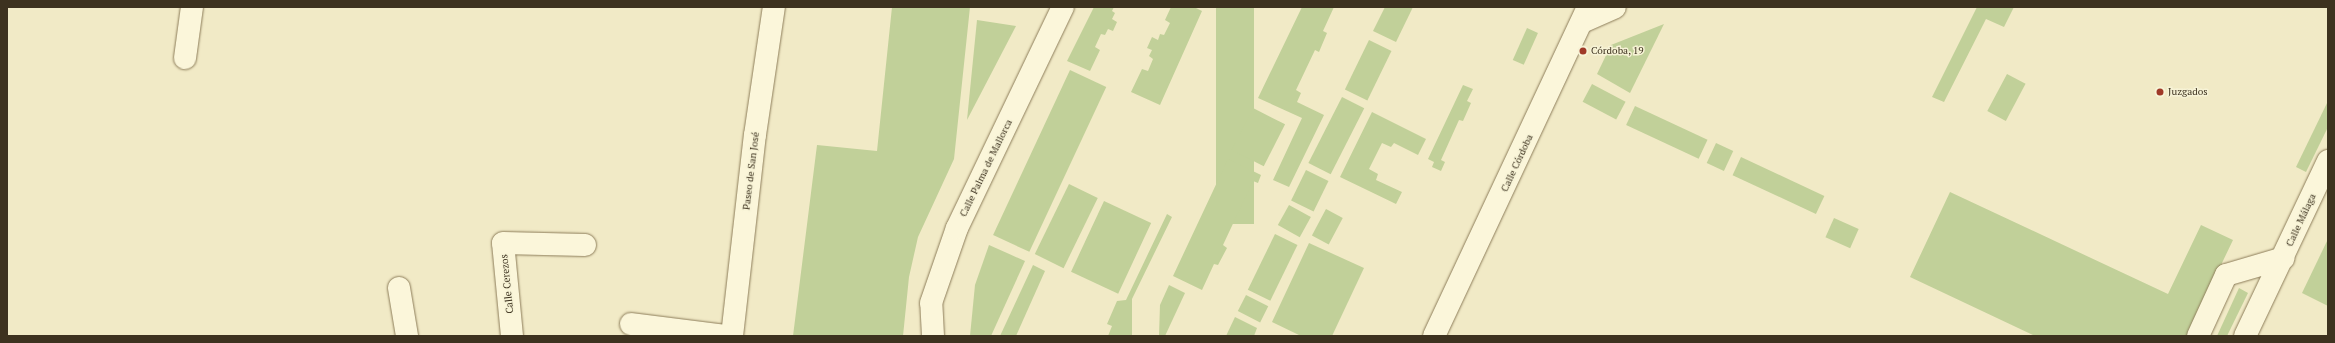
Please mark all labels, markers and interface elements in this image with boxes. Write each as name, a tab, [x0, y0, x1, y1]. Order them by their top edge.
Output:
place label: Córdoba, 19	[1591, 45, 1644, 57]
marker: Córdoba, 19	[1578, 46, 1588, 56]
place label: Juzgados	[2168, 86, 2208, 98]
marker: Juzgados	[2155, 87, 2165, 97]
street label: Calle Palma de Mallorca	[957, 117, 1015, 219]
street label: Paseo de San José	[740, 131, 762, 211]
street label: Calle Córdoba	[1498, 132, 1536, 194]
street label: Calle Málaga	[2284, 192, 2318, 248]
street label: Calle Cerezos	[498, 254, 516, 314]

